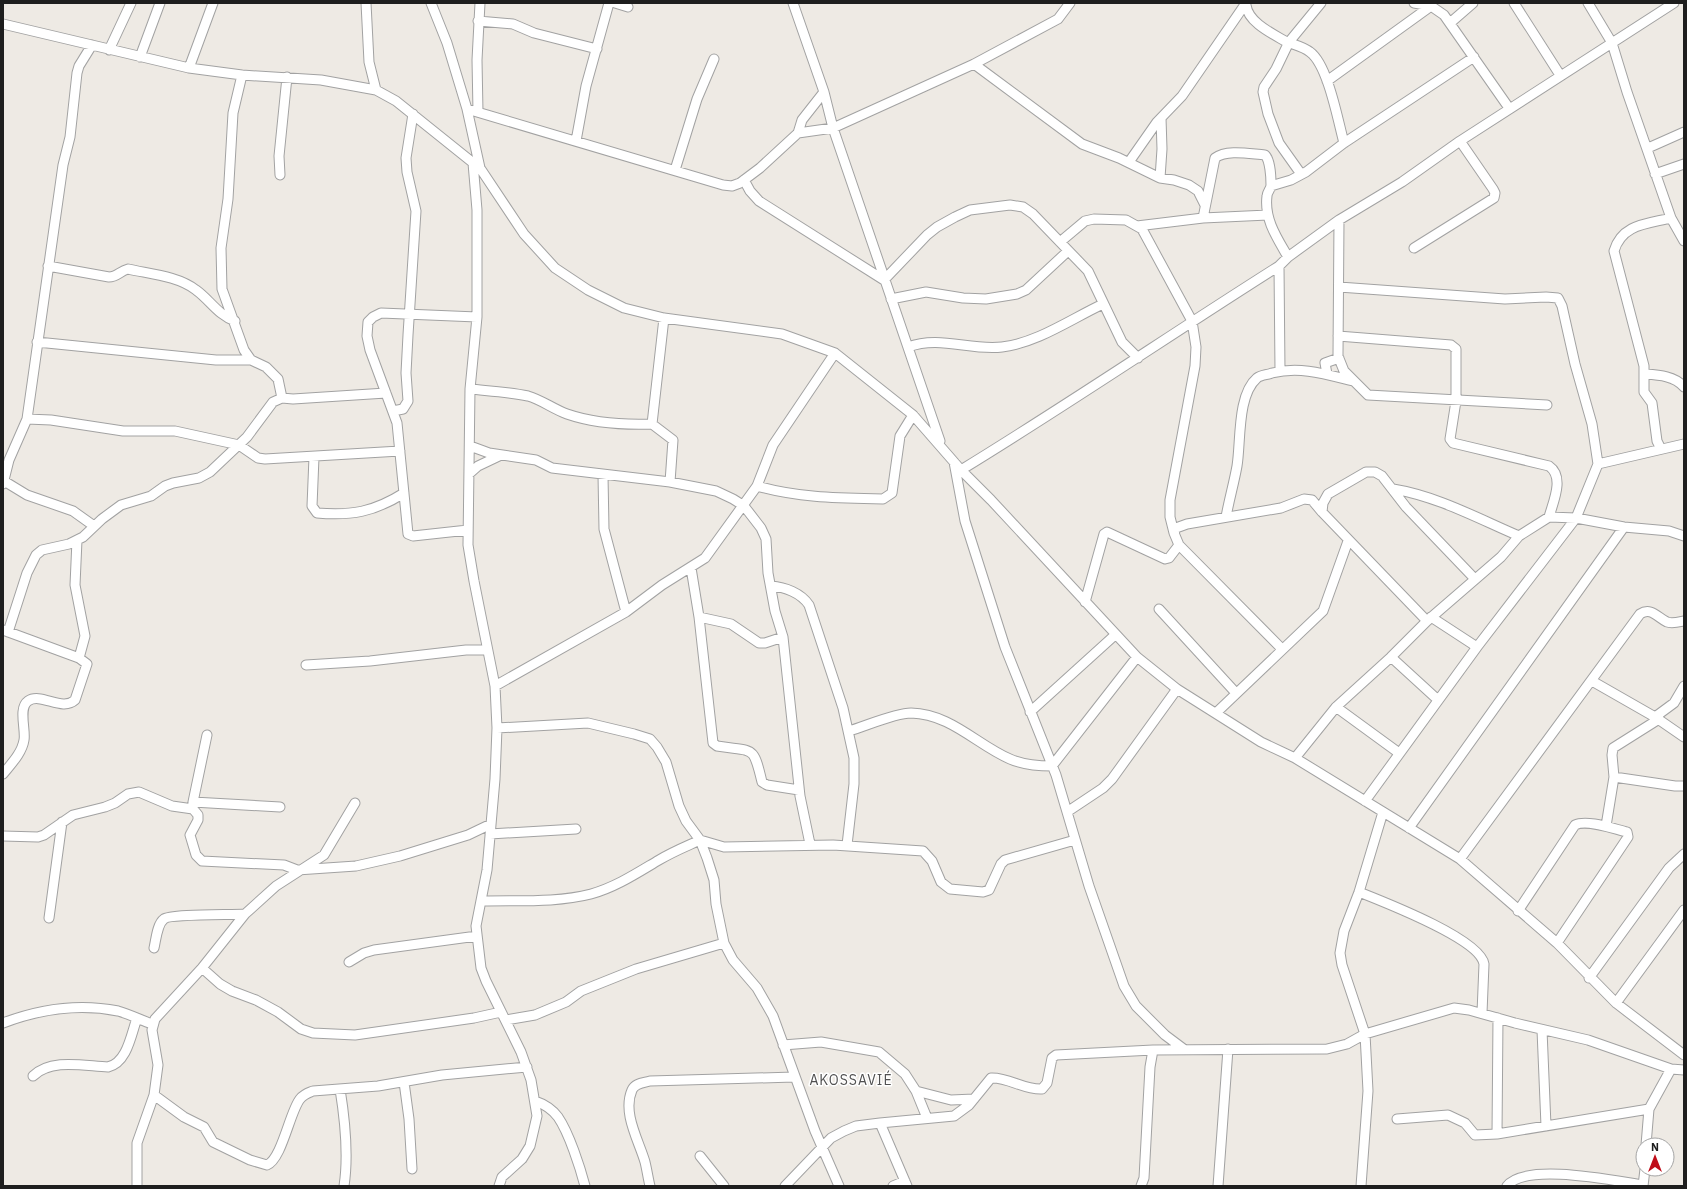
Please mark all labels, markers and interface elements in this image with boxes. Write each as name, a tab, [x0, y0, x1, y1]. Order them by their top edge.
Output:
district label: AKOSSAVIÉ	[809, 1070, 893, 1089]
north arrow	[1635, 1137, 1675, 1177]
text: N	[1651, 1140, 1659, 1154]

